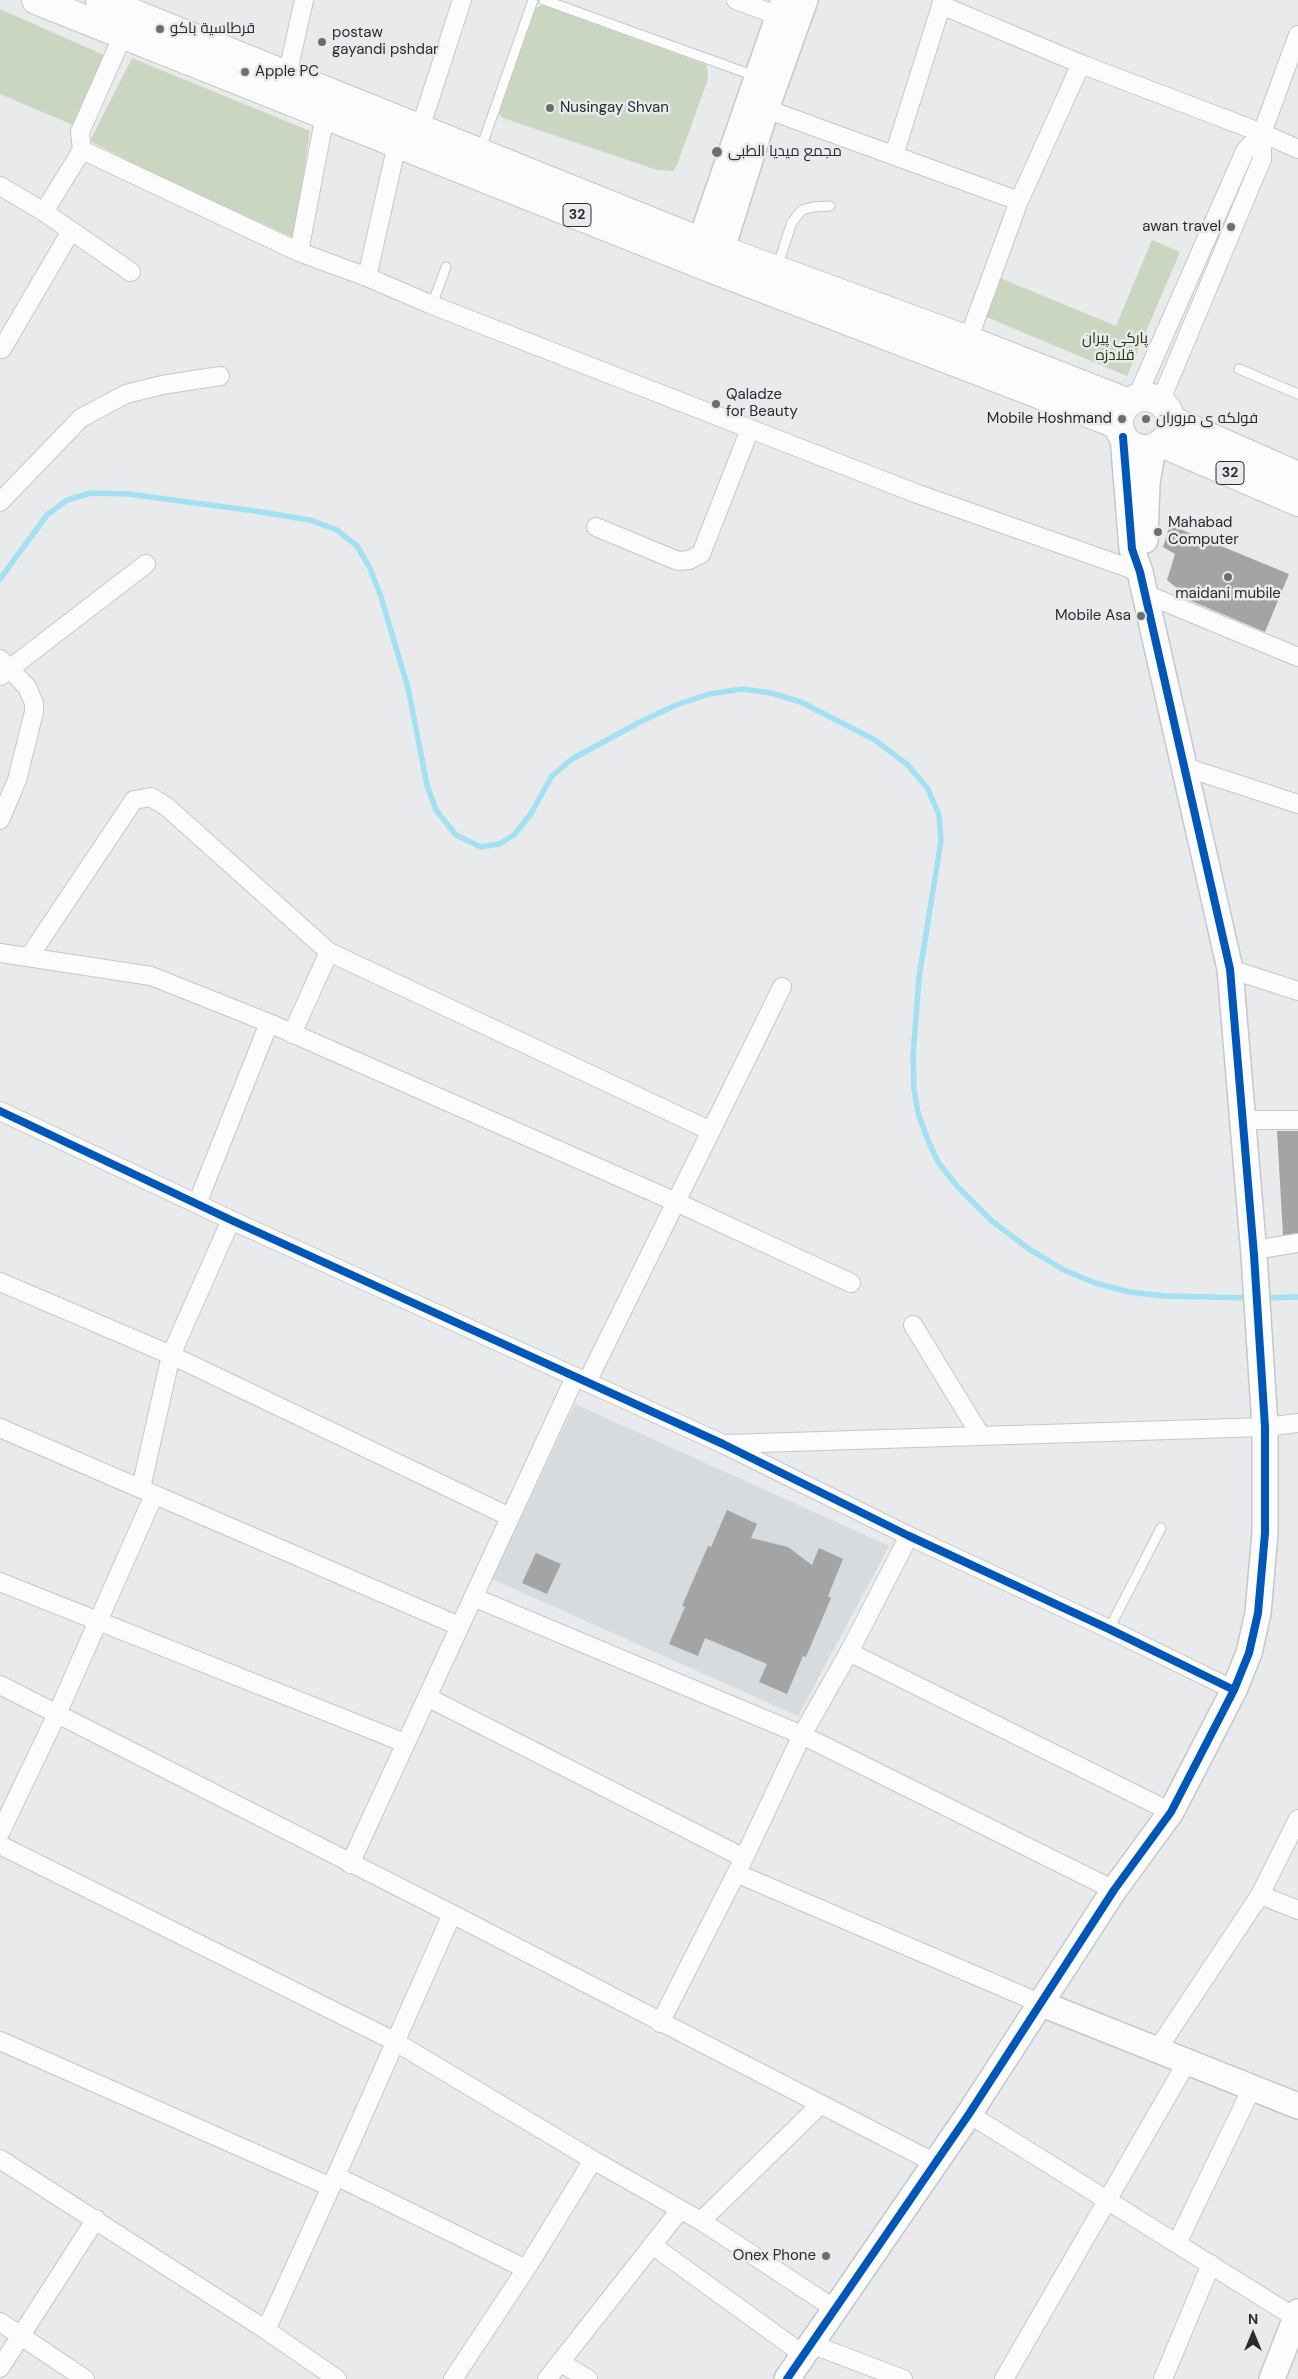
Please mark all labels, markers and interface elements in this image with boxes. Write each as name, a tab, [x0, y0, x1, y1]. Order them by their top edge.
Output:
place label: قرطاسية باكو	[170, 20, 255, 38]
marker: قرطاسية باكو	[154, 23, 166, 35]
place label: postaw gayandi pshdar	[332, 24, 439, 59]
marker: postaw gayandi pshdar	[316, 36, 328, 48]
place label: Apple PC	[255, 63, 319, 81]
marker: Apple PC	[239, 66, 251, 78]
place label: Nusingay Shvan	[560, 99, 669, 117]
marker: Nusingay Shvan	[544, 102, 556, 114]
place label: مجمع میدیا الطبی	[728, 143, 842, 161]
marker: مجمع میدیا الطبی	[710, 145, 724, 159]
road number: 32	[563, 204, 591, 226]
place label: awan travel	[1142, 218, 1221, 236]
marker: awan travel	[1225, 221, 1237, 233]
park label: پارکی پیران قلادزه	[1082, 330, 1148, 365]
place label: Qaladze for Beauty	[726, 386, 798, 421]
marker: Qaladze for Beauty	[710, 398, 722, 410]
place label: Mobile Hoshmand	[987, 410, 1112, 428]
place label: فولکه ی مروران	[1156, 410, 1258, 428]
marker: Mobile Hoshmand	[1116, 413, 1128, 425]
marker: فولکه ی مروران	[1140, 413, 1152, 425]
road number: 32	[1216, 462, 1244, 484]
place label: Mahabad Computer	[1168, 514, 1239, 549]
marker: Mahabad Computer	[1152, 526, 1164, 538]
marker: maidani mubile	[1222, 571, 1234, 583]
place label: maidani mubile	[1175, 585, 1281, 603]
place label: Mobile Asa	[1055, 607, 1131, 625]
marker: Mobile Asa	[1135, 610, 1147, 622]
place label: Onex Phone	[733, 2247, 816, 2265]
marker: Onex Phone	[820, 2250, 832, 2262]
north arrow	[1228, 2309, 1278, 2359]
text: N	[1248, 2310, 1258, 2328]

